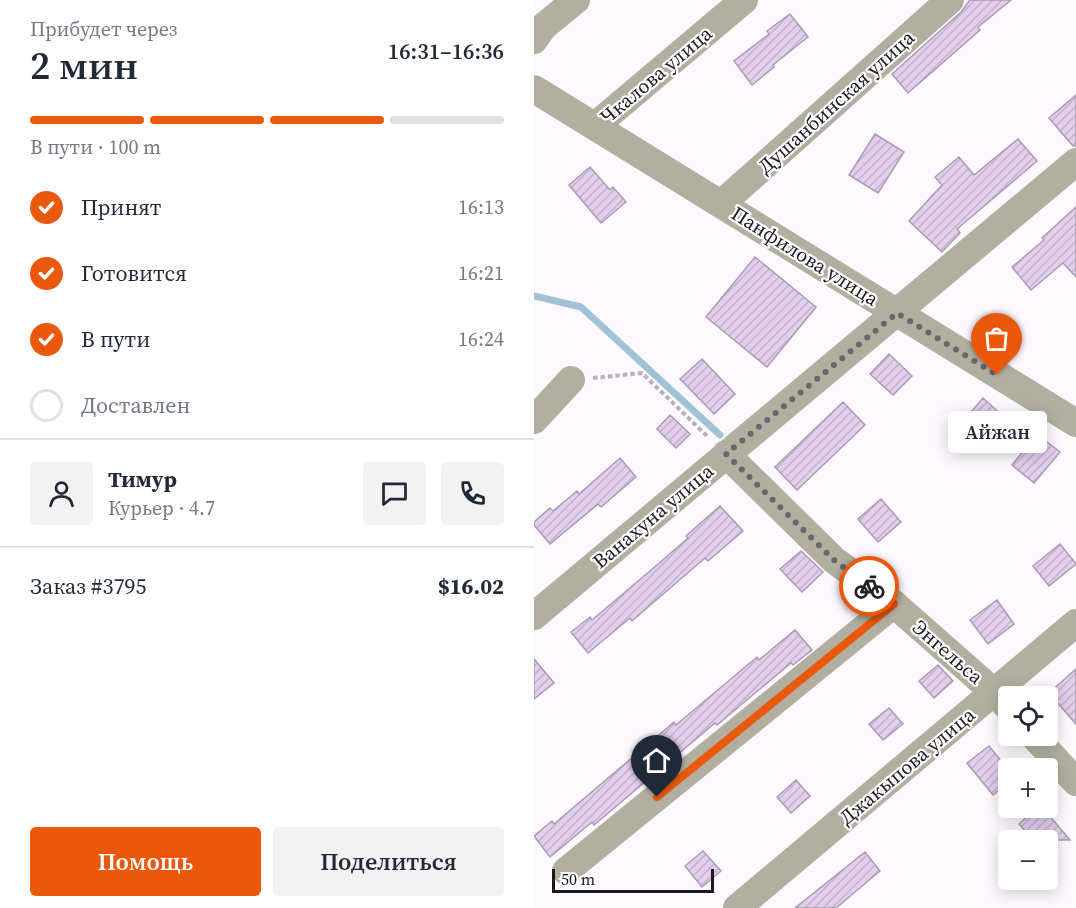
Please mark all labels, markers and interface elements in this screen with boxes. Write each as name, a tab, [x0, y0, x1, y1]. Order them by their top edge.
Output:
text: Прибудет через	[30, 15, 177, 43]
street label: Чкалова улица	[594, 19, 719, 130]
street label: Душанбинская улица	[751, 23, 921, 180]
text: 16:31–16:36	[388, 36, 504, 66]
text: 2 мин	[30, 39, 138, 92]
text: В пути · 100 m	[30, 133, 161, 161]
icon: check	[30, 191, 63, 224]
text: Принят	[81, 192, 161, 222]
text: 16:13	[458, 193, 504, 221]
street label: Панфилова улица	[726, 199, 885, 313]
icon: check	[30, 257, 63, 290]
text: Готовится	[81, 258, 187, 288]
text: 16:21	[458, 259, 504, 287]
pin	[971, 313, 1022, 375]
icon: bag	[980, 322, 1013, 355]
icon: check	[30, 323, 63, 356]
text: В пути	[81, 324, 150, 354]
text: 16:24	[458, 325, 504, 353]
text: Доставлен	[81, 390, 191, 420]
callout: Айжан	[948, 411, 1046, 453]
text: Айжан	[965, 418, 1030, 446]
street label: Ванахуна улица	[587, 457, 720, 575]
button: person	[30, 462, 93, 525]
button: chat	[363, 462, 426, 525]
button: phone	[441, 462, 504, 525]
text: Тимур	[108, 464, 177, 494]
text: Курьер · 4.7	[108, 494, 215, 522]
courier	[839, 556, 899, 616]
icon: bike	[853, 570, 886, 603]
text: Заказ #3795	[30, 571, 146, 601]
text: $16.02	[438, 571, 504, 601]
street label: Энгельса	[907, 613, 990, 691]
map controls	[998, 686, 1058, 890]
button: locate	[998, 686, 1058, 746]
street label: Джакыпова улица	[833, 700, 982, 831]
pin	[631, 735, 682, 797]
icon: home	[640, 744, 673, 777]
button: +	[998, 758, 1058, 818]
button: Помощь	[30, 827, 261, 896]
button: Поделиться	[273, 827, 504, 896]
button: −	[998, 830, 1058, 890]
scale bar	[552, 866, 714, 894]
text: 50 m	[561, 868, 595, 890]

